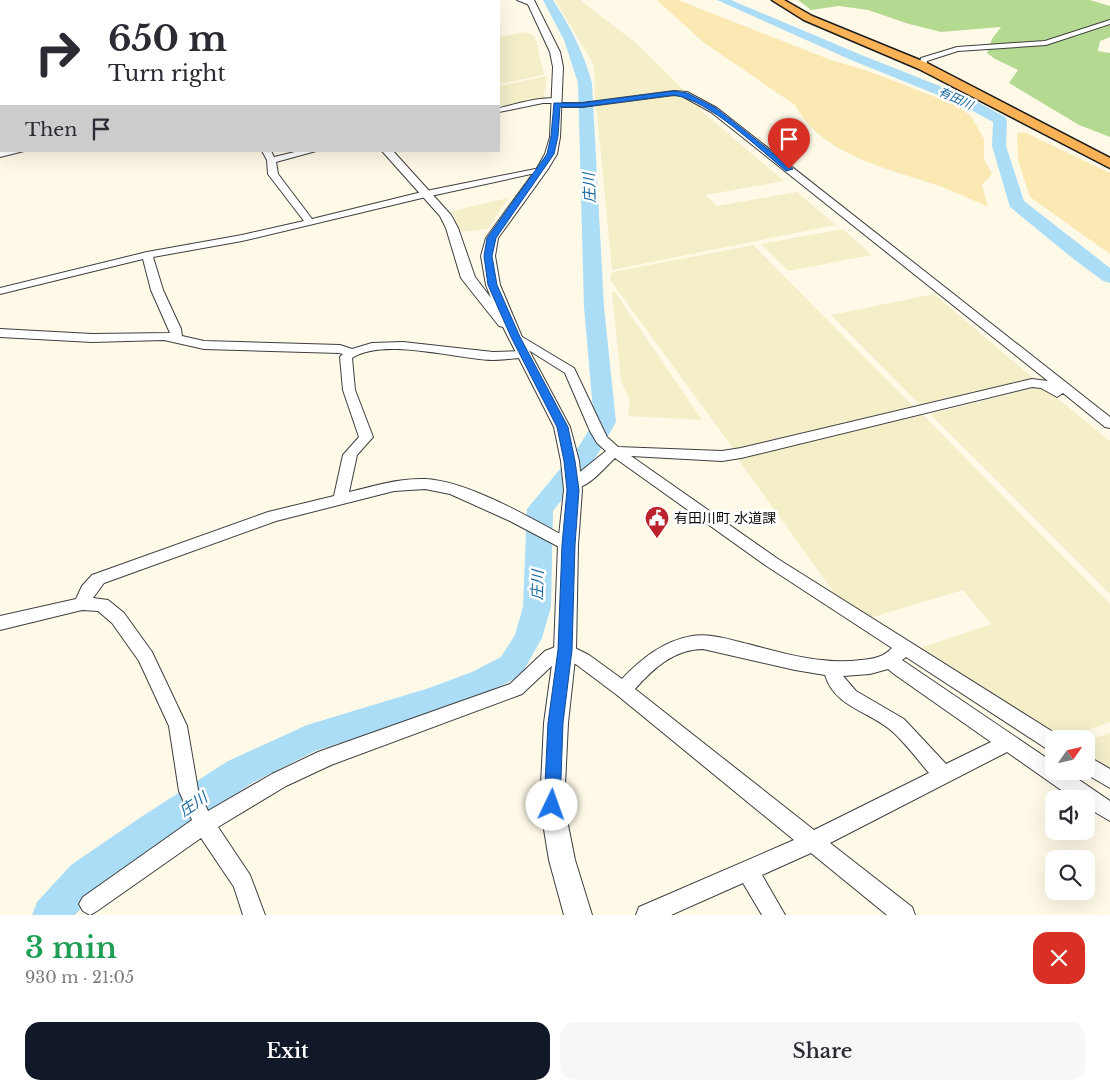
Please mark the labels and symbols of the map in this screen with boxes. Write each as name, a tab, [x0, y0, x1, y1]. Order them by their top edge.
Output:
water label: 有田川	[937, 84, 977, 113]
pin	[768, 118, 810, 169]
water label: 庄川	[579, 171, 599, 203]
public building icon: 有田川町 水道課	[644, 505, 670, 539]
place label: 有田川町 水道課	[674, 509, 776, 527]
water label: 庄川	[527, 568, 547, 600]
north arrow	[1045, 730, 1095, 780]
position arrow	[525, 778, 577, 830]
water label: 庄川	[175, 787, 212, 820]

